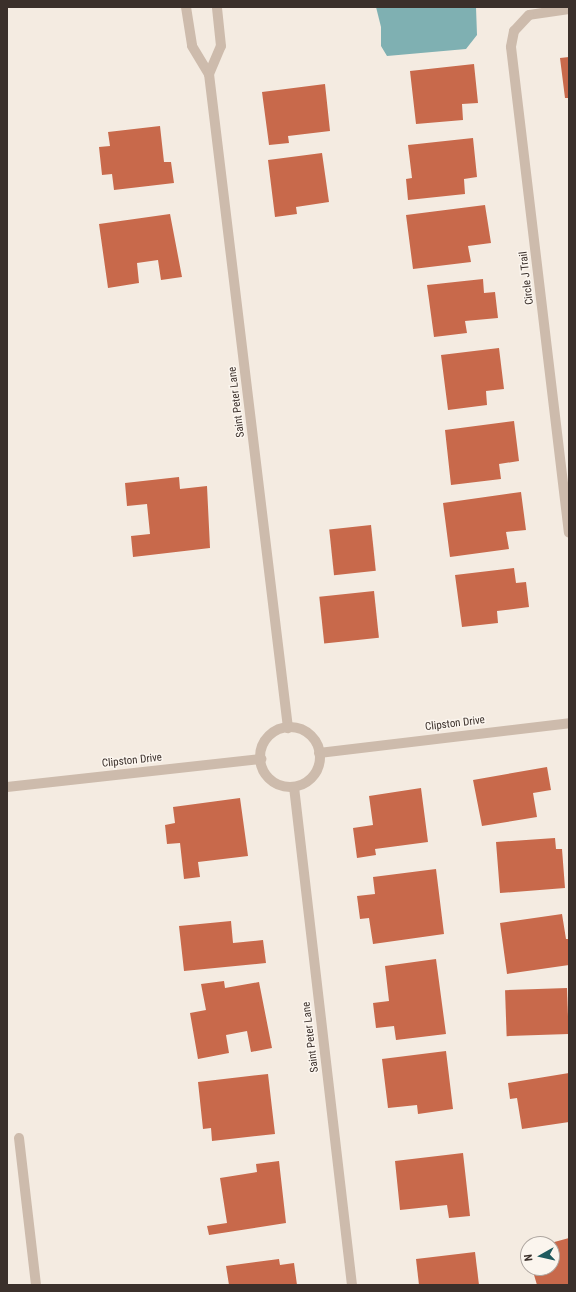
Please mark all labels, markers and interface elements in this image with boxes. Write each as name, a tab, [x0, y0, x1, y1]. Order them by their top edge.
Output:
street label: Circle J Trail	[517, 250, 537, 306]
street label: Saint Peter Lane	[226, 366, 248, 438]
street label: Clipston Drive	[424, 714, 486, 734]
street label: Clipston Drive	[101, 751, 163, 771]
street label: Saint Peter Lane	[300, 1001, 322, 1073]
north arrow	[520, 1236, 560, 1276]
text: N	[522, 1253, 536, 1262]

